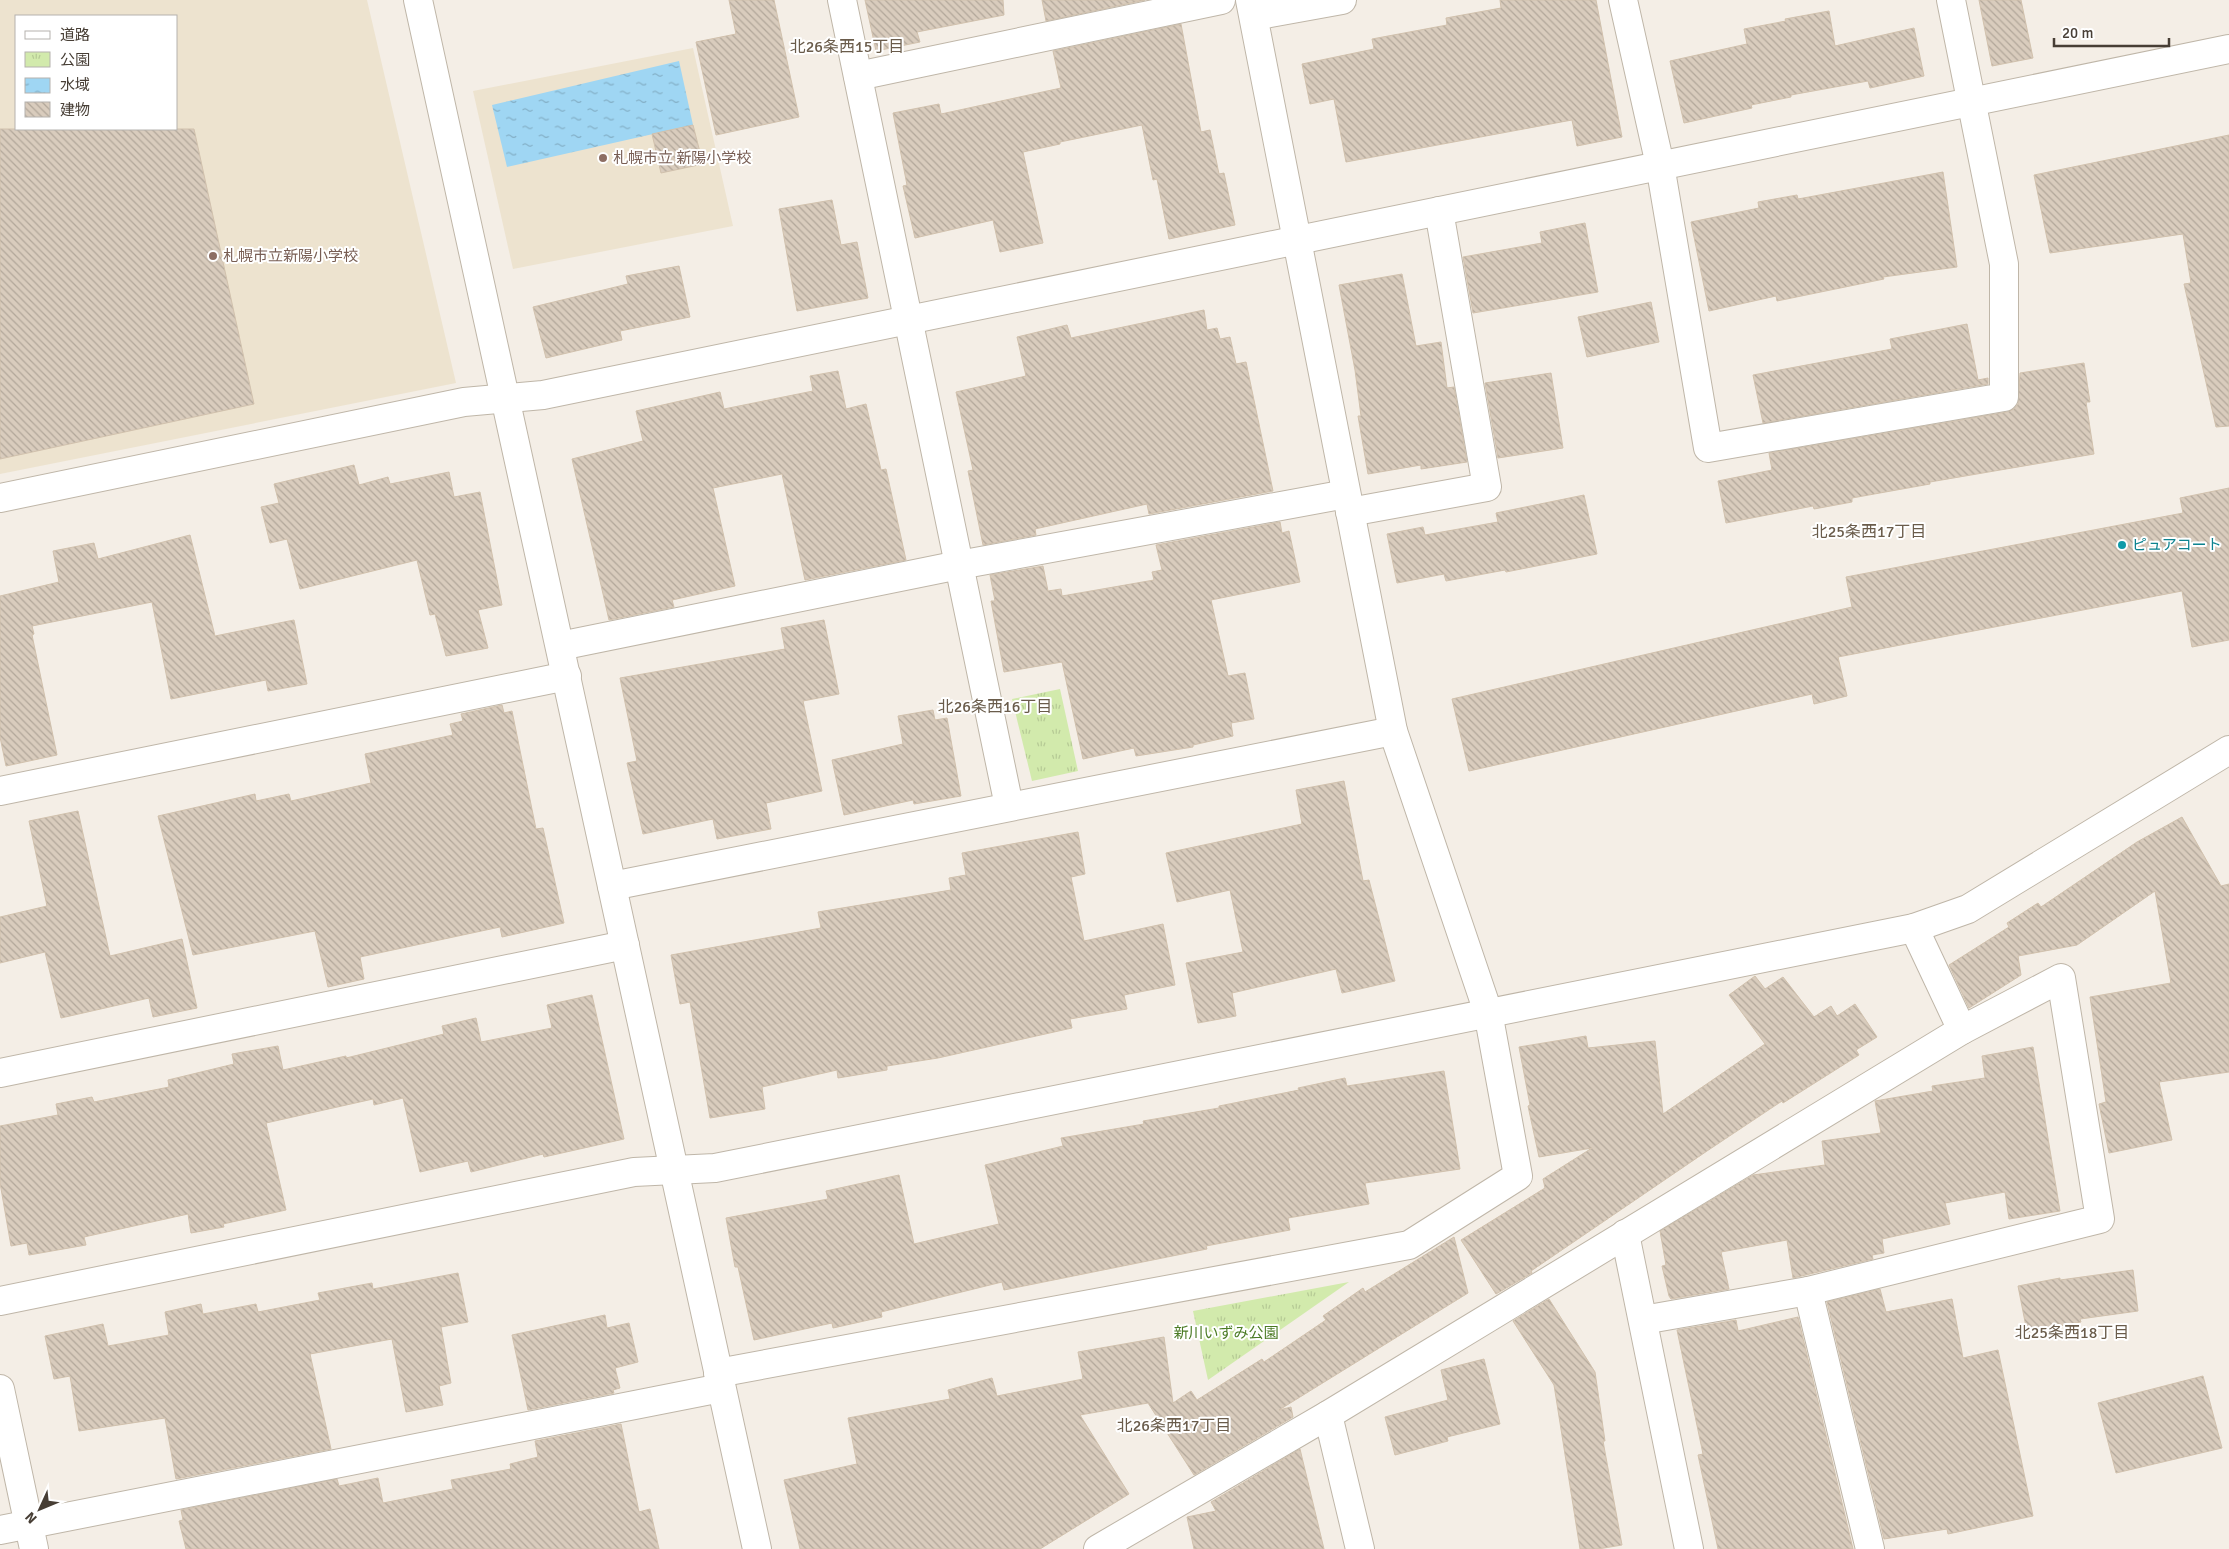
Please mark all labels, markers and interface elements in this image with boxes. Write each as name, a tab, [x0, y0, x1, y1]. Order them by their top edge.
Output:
legend	[15, 15, 178, 130]
scale bar	[2054, 15, 2169, 47]
text: 20 m	[2062, 24, 2093, 42]
text: 道路	[60, 26, 90, 44]
district label: 北26条西15丁目	[790, 37, 904, 57]
text: 公園	[60, 51, 90, 69]
text: 水域	[60, 76, 90, 94]
text: 建物	[60, 101, 90, 119]
place label: 札幌市立 新陽小学校	[613, 149, 751, 167]
marker: 札幌市立 新陽小学校	[597, 152, 609, 164]
place label: 札幌市立新陽小学校	[223, 247, 358, 265]
marker: 札幌市立新陽小学校	[207, 250, 219, 262]
district label: 北25条西17丁目	[1812, 522, 1926, 542]
place label: ピュアコート	[2132, 536, 2222, 554]
marker: ピュアコート	[2116, 539, 2128, 551]
district label: 北26条西16丁目	[938, 697, 1052, 717]
district label: 北25条西18丁目	[2015, 1323, 2129, 1343]
park label: 新川いずみ公園	[1173, 1324, 1279, 1342]
district label: 北26条西17丁目	[1117, 1416, 1231, 1436]
north arrow	[15, 1484, 65, 1534]
text: N	[22, 1508, 41, 1527]

